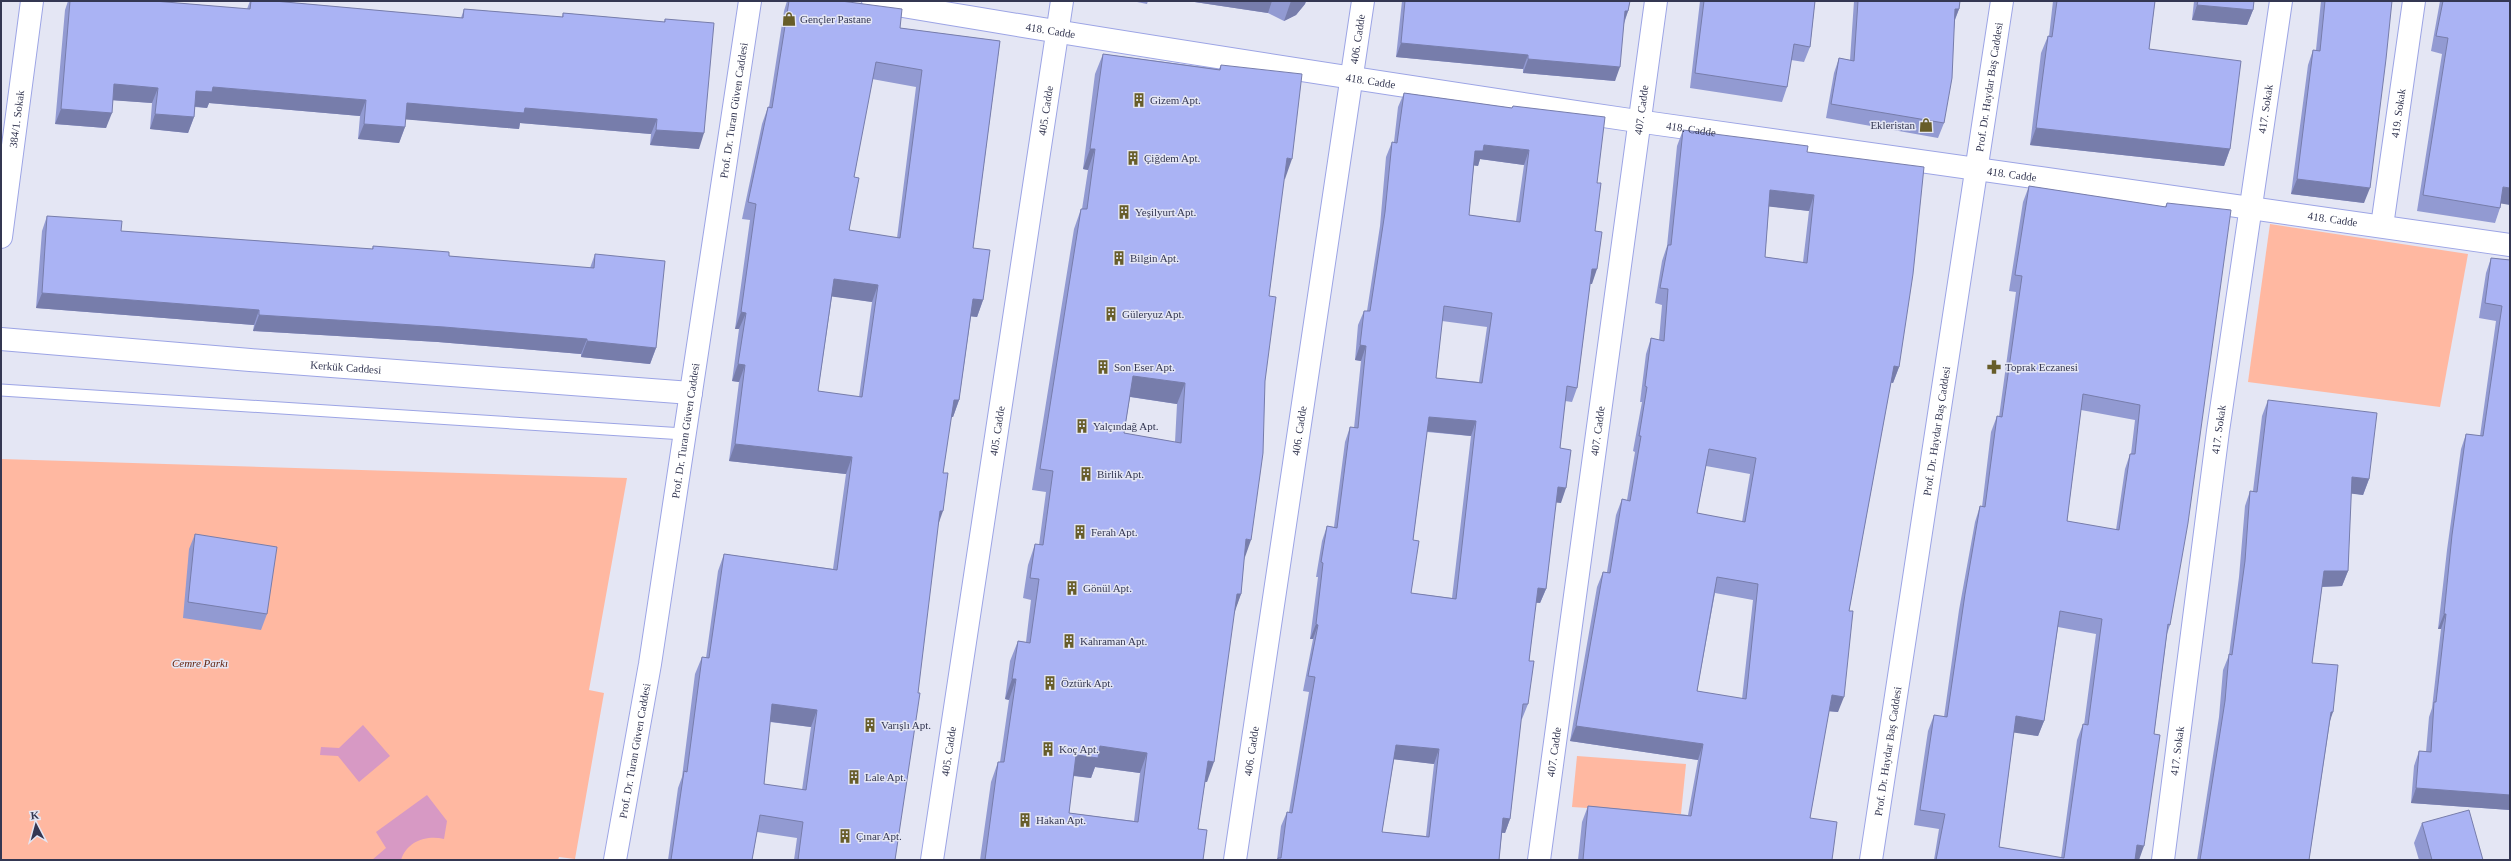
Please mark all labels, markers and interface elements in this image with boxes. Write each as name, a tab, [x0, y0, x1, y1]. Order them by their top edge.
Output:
shop icon: Gençler Pastane	[781, 11, 797, 27]
place label: Gençler Pastane	[800, 13, 871, 25]
street label: 406. Cadde	[1348, 13, 1367, 65]
street label: 418. Cadde	[1025, 20, 1076, 40]
street label: Prof. Dr. Haydar Baş Caddesi	[1973, 21, 2005, 153]
street label: Prof. Dr. Turan Güven Caddesi	[717, 42, 750, 179]
street label: 418. Cadde	[1345, 71, 1396, 91]
street label: 417. Sokak	[2256, 83, 2275, 134]
street label: 407. Cadde	[1632, 84, 1651, 136]
street label: 405. Cadde	[1036, 85, 1055, 136]
street label: 419. Sokak	[2389, 87, 2408, 138]
street label: 384/1. Sokak	[7, 89, 26, 149]
building icon: Gizem Apt.	[1131, 92, 1147, 108]
place label: Gizem Apt.	[1150, 94, 1201, 106]
shop icon: Ekleristan	[1918, 117, 1934, 133]
street label: 418. Cadde	[1665, 119, 1717, 138]
place label: Ekleristan	[1870, 119, 1915, 131]
building icon: Çiğdem Apt.	[1125, 150, 1141, 166]
place label: Çiğdem Apt.	[1144, 152, 1200, 164]
street label: 418. Cadde	[1986, 165, 2038, 183]
building icon: Yeşilyurt Apt.	[1116, 204, 1132, 220]
place label: Yeşilyurt Apt.	[1135, 206, 1196, 218]
street label: 418. Cadde	[2307, 209, 2359, 228]
building icon: Bilgin Apt.	[1111, 250, 1127, 266]
place label: Bilgin Apt.	[1130, 252, 1179, 264]
building icon: Güleryuz Apt.	[1103, 306, 1119, 322]
place label: Güleryuz Apt.	[1122, 308, 1185, 320]
street label: Kerkük Caddesi	[310, 359, 382, 376]
building icon: Son Eser Apt.	[1095, 359, 1111, 375]
pharmacy icon: Toprak Eczanesi	[1986, 359, 2002, 375]
place label: Son Eser Apt.	[1114, 361, 1175, 373]
place label: Toprak Eczanesi	[2005, 361, 2078, 373]
street label: Prof. Dr. Turan Güven Caddesi	[669, 362, 701, 499]
street label: Prof. Dr. Haydar Baş Caddesi	[1921, 365, 1952, 497]
street label: 417. Sokak	[2209, 404, 2228, 455]
street label: 405. Cadde	[987, 405, 1007, 457]
street label: 406. Cadde	[1289, 405, 1309, 456]
street label: 407. Cadde	[1588, 405, 1607, 457]
building icon: Yalçındağ Apt.	[1074, 418, 1090, 434]
place label: Yalçındağ Apt.	[1093, 420, 1159, 432]
building icon: Birlik Apt.	[1078, 466, 1094, 482]
place label: Birlik Apt.	[1097, 468, 1144, 480]
building icon: Ferah Apt.	[1072, 524, 1088, 540]
place label: Ferah Apt.	[1091, 526, 1138, 538]
building icon: Gönül Apt.	[1064, 580, 1080, 596]
place label: Gönül Apt.	[1083, 582, 1132, 594]
building icon: Kahraman Apt.	[1061, 633, 1077, 649]
place label: Kahraman Apt.	[1080, 635, 1147, 647]
park label: Cemre Parkı	[172, 657, 228, 669]
building icon: Öztürk Apt.	[1042, 675, 1058, 691]
place label: Öztürk Apt.	[1061, 677, 1113, 689]
street label: Prof. Dr. Turan Güven Caddesi	[617, 682, 652, 819]
street label: Prof. Dr. Haydar Baş Caddesi	[1872, 686, 1903, 817]
building icon: Varışlı Apt.	[862, 717, 878, 733]
place label: Varışlı Apt.	[881, 719, 931, 731]
street label: 405. Cadde	[939, 725, 958, 777]
street label: 406. Cadde	[1242, 725, 1261, 777]
street label: 417. Sokak	[2168, 725, 2186, 776]
street label: 407. Cadde	[1544, 726, 1563, 778]
building icon: Koç Apt.	[1040, 741, 1056, 757]
place label: Koç Apt.	[1059, 743, 1099, 755]
building icon: Lale Apt.	[846, 769, 862, 785]
place label: Lale Apt.	[865, 771, 906, 783]
north arrow	[16, 805, 56, 845]
text: K	[30, 809, 40, 821]
building icon: Hakan Apt.	[1017, 812, 1033, 828]
place label: Hakan Apt.	[1036, 814, 1086, 826]
building icon: Çınar Apt.	[837, 828, 853, 844]
place label: Çınar Apt.	[856, 830, 902, 842]

